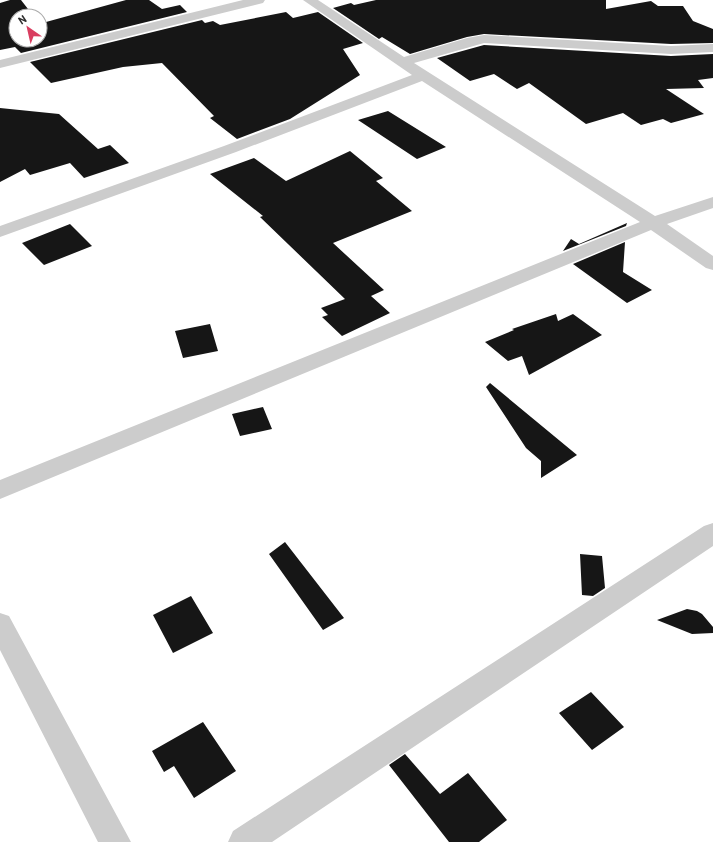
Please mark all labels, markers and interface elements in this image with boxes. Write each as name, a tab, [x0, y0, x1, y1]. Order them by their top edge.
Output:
north arrow	[8, 8, 48, 48]
text: N	[15, 12, 29, 27]

